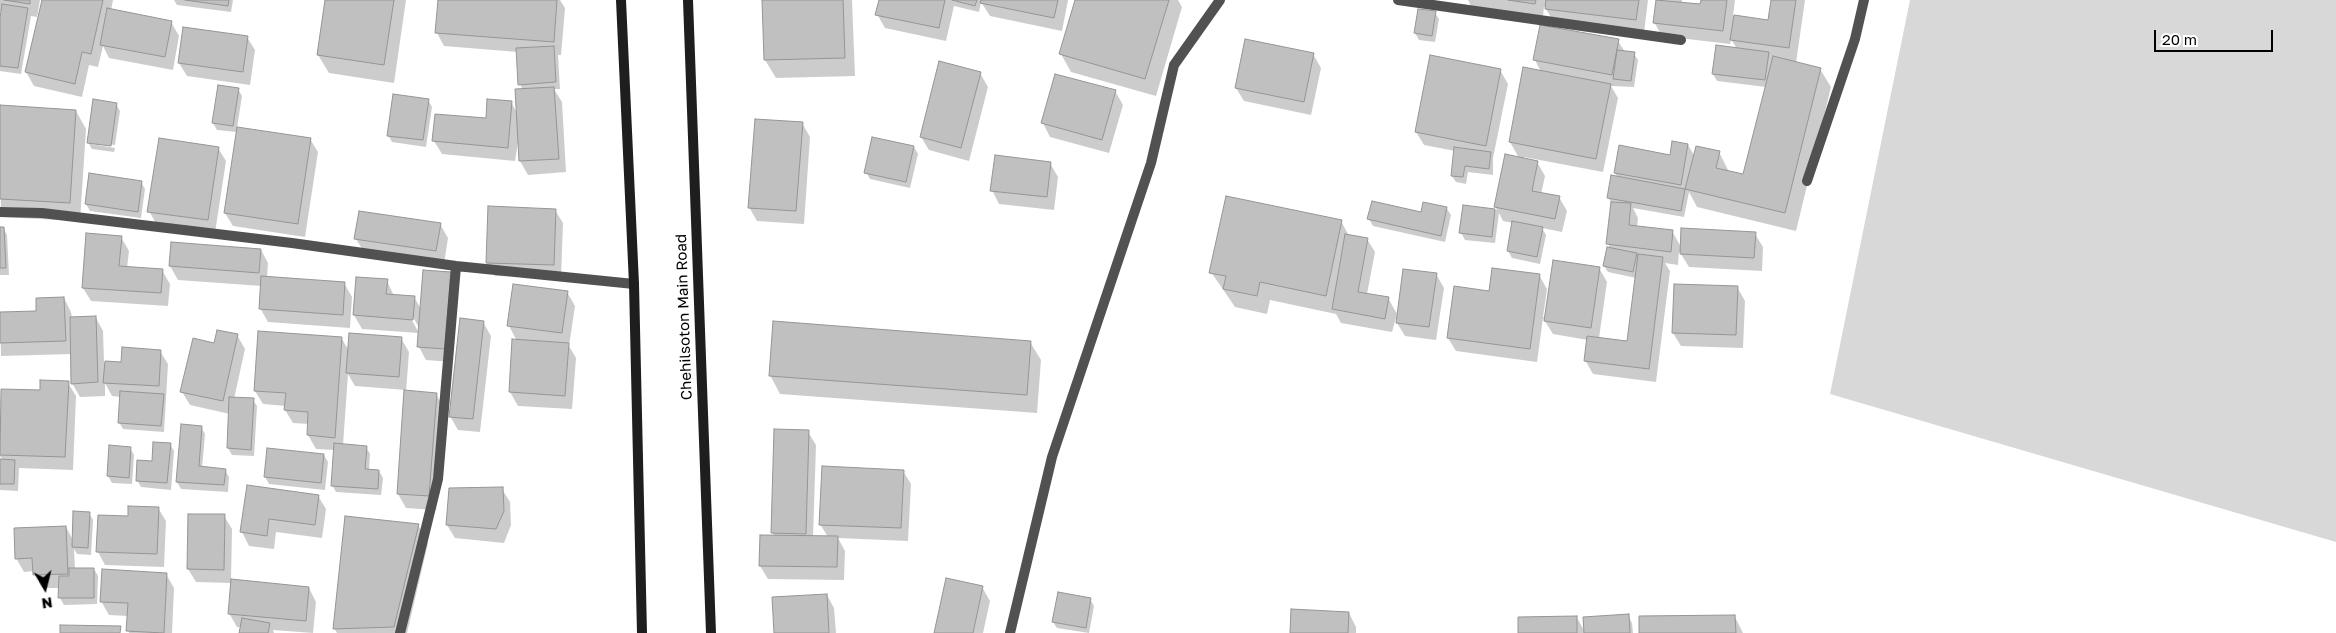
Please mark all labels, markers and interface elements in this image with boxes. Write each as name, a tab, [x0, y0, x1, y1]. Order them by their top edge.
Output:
scale bar	[2156, 20, 2275, 52]
text: 20 m	[2162, 30, 2197, 48]
street label: Chehilsoton Main Road	[672, 234, 696, 400]
north arrow	[20, 563, 70, 613]
text: N	[41, 594, 54, 613]

